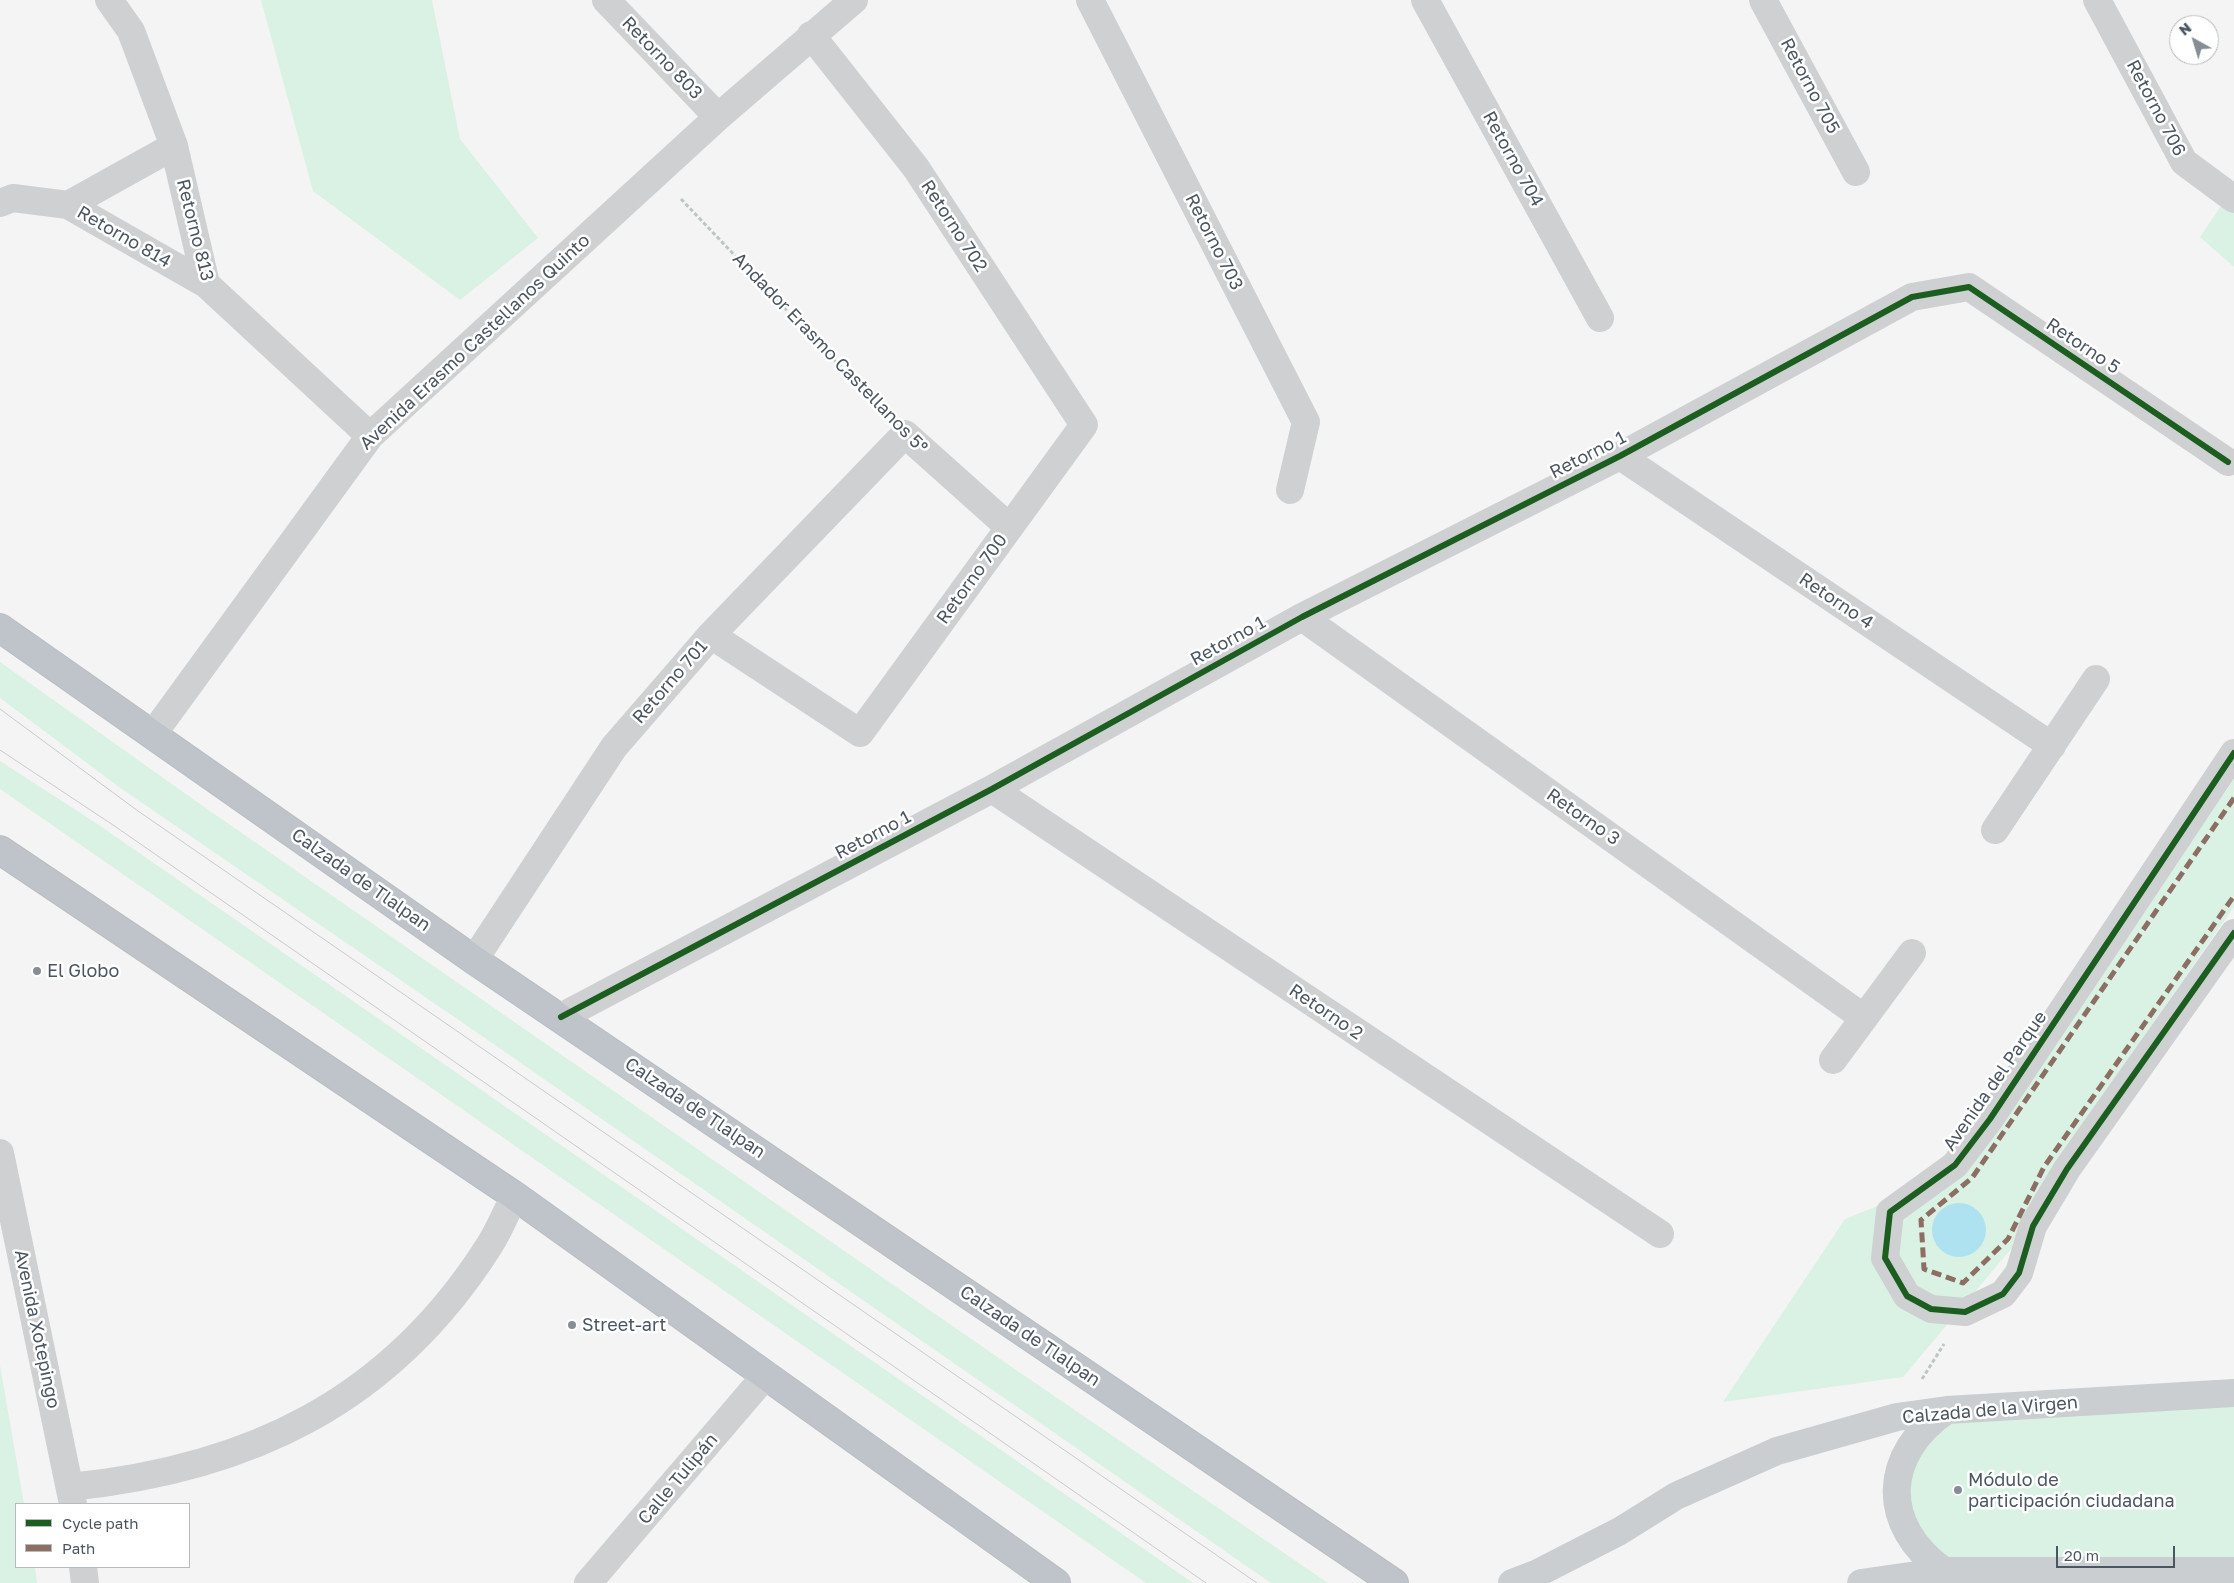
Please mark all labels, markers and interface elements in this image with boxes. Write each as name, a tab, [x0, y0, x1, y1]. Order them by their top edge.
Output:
street label: Retorno 803	[617, 12, 707, 104]
north arrow	[2169, 15, 2219, 65]
text: N	[2175, 19, 2194, 39]
street label: Retorno 705	[1776, 35, 1844, 137]
street label: Retorno 706	[2122, 56, 2190, 160]
street label: Retorno 704	[1478, 108, 1548, 210]
street label: Retorno 702	[916, 176, 992, 276]
street label: Retorno 813	[172, 177, 218, 283]
street label: Retorno 703	[1181, 190, 1247, 294]
street label: Retorno 814	[73, 202, 175, 272]
street label: Avenida Erasmo Castellanos Quinto	[356, 230, 594, 454]
street label: Andador Erasmo Castellanos 5º	[728, 248, 932, 458]
street label: Retorno 5	[2042, 313, 2124, 379]
street label: Retorno 1	[1546, 427, 1630, 483]
street label: Retorno 700	[932, 530, 1012, 628]
street label: Retorno 4	[1795, 568, 1877, 634]
street label: Retorno 1	[1187, 612, 1269, 670]
street label: Retorno 701	[628, 636, 712, 728]
street label: Retorno 3	[1542, 784, 1624, 850]
street label: Retorno 1	[831, 806, 915, 864]
street label: Calzada de Tlalpan	[287, 824, 435, 936]
place label: El Globo	[47, 960, 119, 982]
marker: El Globo	[31, 965, 43, 977]
street label: Retorno 2	[1285, 979, 1367, 1045]
street label: Avenida del Parque	[1939, 1007, 2051, 1155]
street label: Calzada de Tlalpan	[621, 1053, 769, 1163]
street label: Avenida Xotepingo	[10, 1248, 64, 1410]
street label: Calzada de Tlalpan	[956, 1281, 1104, 1391]
place label: Street-art	[582, 1314, 667, 1336]
marker: Street-art	[566, 1319, 578, 1331]
street label: Calzada de la Virgen	[1901, 1392, 2079, 1428]
street label: Calle Tulipán	[634, 1429, 722, 1529]
place label: Módulo de participación ciudadana	[1968, 1469, 2175, 1512]
marker: Módulo de participación ciudadana	[1952, 1484, 1964, 1496]
legend	[15, 1503, 190, 1568]
text: Cycle path	[62, 1514, 138, 1532]
scale bar	[2059, 1536, 2178, 1568]
text: Path	[62, 1539, 95, 1557]
text: 20 m	[2064, 1546, 2099, 1564]

